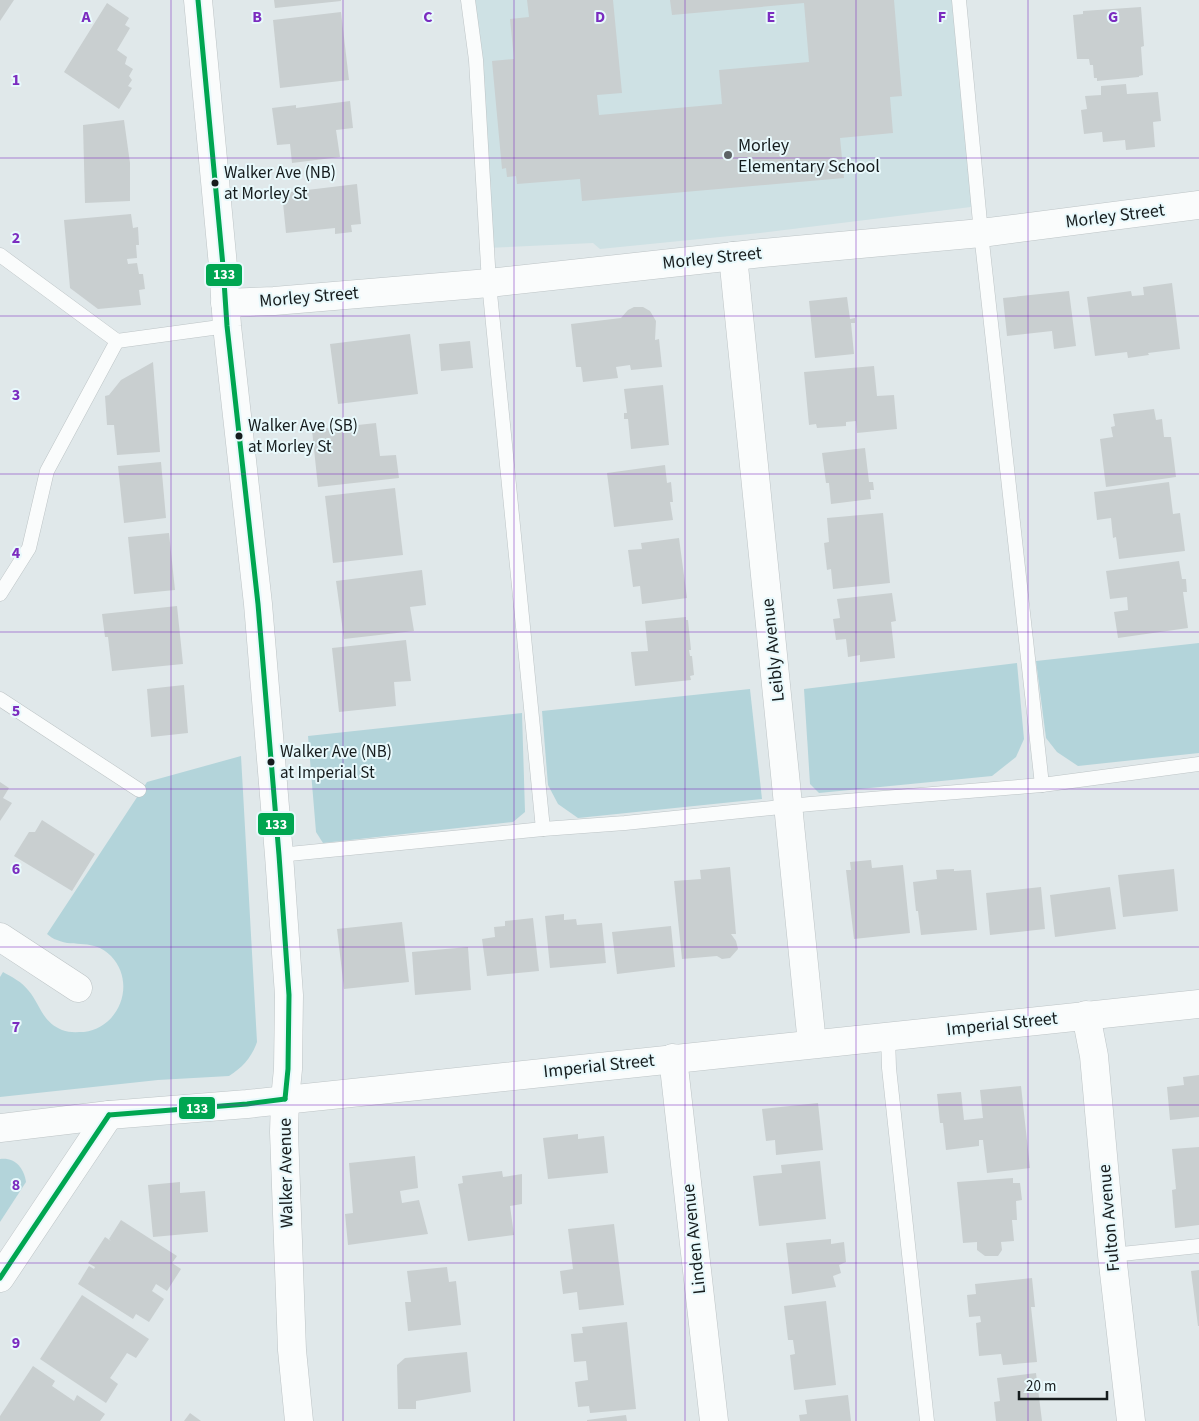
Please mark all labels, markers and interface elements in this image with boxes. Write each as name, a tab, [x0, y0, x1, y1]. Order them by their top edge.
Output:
text: A	[80, 6, 91, 28]
text: B	[252, 6, 262, 28]
text: C	[423, 6, 433, 28]
text: D	[595, 6, 605, 28]
text: E	[767, 6, 775, 28]
text: F	[938, 6, 946, 28]
text: G	[1108, 6, 1118, 28]
text: 1	[12, 69, 20, 91]
place label: Morley Elementary School	[738, 133, 880, 179]
marker: Morley Elementary School	[722, 149, 734, 161]
place label: Walker Ave (NB) at Morley St	[224, 161, 336, 206]
marker: Walker Ave (NB) at Morley St	[210, 178, 220, 188]
street label: Morley Street	[1064, 198, 1166, 234]
text: 2	[12, 227, 20, 249]
street label: Morley Street	[661, 240, 763, 276]
line badge: 133	[205, 263, 243, 287]
text: 133	[213, 265, 235, 285]
street label: Morley Street	[258, 280, 360, 314]
text: 3	[12, 384, 20, 406]
place label: Walker Ave (SB) at Morley St	[248, 414, 358, 459]
marker: Walker Ave (SB) at Morley St	[234, 431, 244, 441]
text: 4	[12, 542, 21, 564]
street label: Leibly Avenue	[755, 597, 791, 703]
text: 5	[12, 700, 20, 722]
place label: Walker Ave (NB) at Imperial St	[280, 740, 392, 785]
marker: Walker Ave (NB) at Imperial St	[266, 757, 276, 767]
line badge: 133	[257, 812, 295, 836]
text: 133	[265, 815, 287, 835]
text: 6	[12, 858, 20, 880]
street label: Imperial Street	[945, 1006, 1059, 1042]
text: 7	[12, 1016, 20, 1038]
street label: Imperial Street	[542, 1048, 656, 1084]
line badge: 133	[178, 1096, 216, 1120]
text: 133	[186, 1099, 208, 1119]
street label: Walker Avenue	[273, 1118, 299, 1228]
street label: Fulton Avenue	[1092, 1163, 1126, 1273]
text: 8	[12, 1174, 20, 1196]
street label: Linden Avenue	[676, 1183, 712, 1295]
text: 9	[12, 1332, 20, 1354]
scale bar	[1019, 1368, 1106, 1400]
text: 20 m	[1026, 1376, 1056, 1397]

